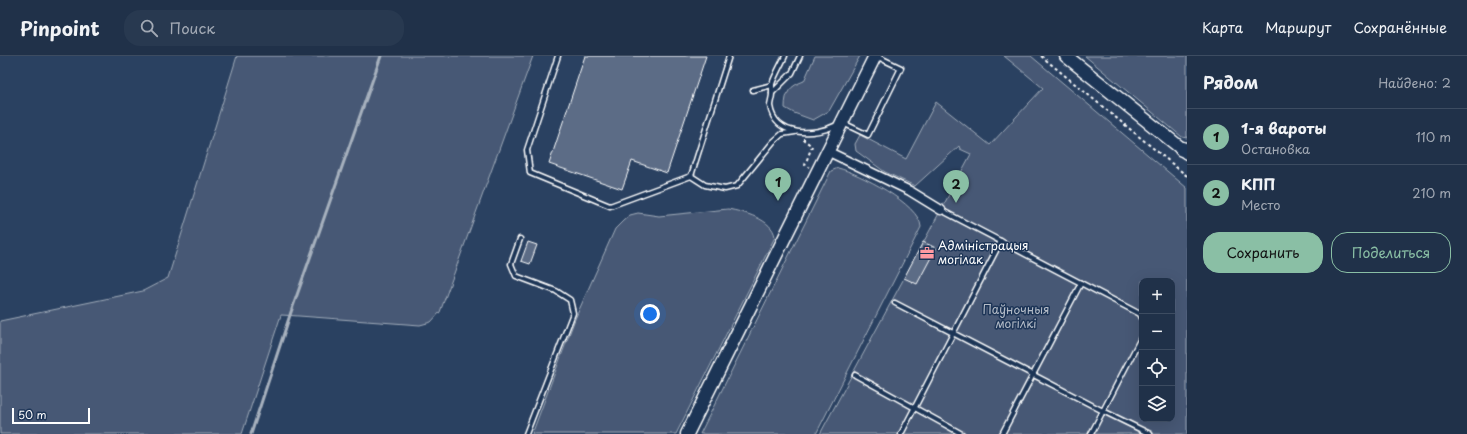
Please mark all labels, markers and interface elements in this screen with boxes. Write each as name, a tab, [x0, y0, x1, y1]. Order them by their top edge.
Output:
search box	[124, 10, 404, 46]
text: Pinpoint	[20, 14, 100, 42]
text: Поиск	[170, 16, 215, 39]
icon: search	[138, 17, 160, 39]
text: Карта	[1202, 17, 1243, 38]
text: Маршрут	[1265, 17, 1331, 38]
text: Сохранённые	[1353, 17, 1447, 38]
text: Рядом	[1203, 69, 1258, 95]
text: Найдено: 2	[1378, 73, 1451, 92]
text: 1-я вароты	[1241, 116, 1327, 139]
text: 1	[1213, 127, 1219, 146]
text: 110 m	[1416, 127, 1451, 146]
text: Остановка	[1241, 139, 1310, 158]
pin: 1	[765, 168, 791, 201]
pin: 2	[943, 170, 969, 203]
text: КПП	[1241, 172, 1276, 195]
text: 2	[1211, 183, 1221, 202]
text: 210 m	[1412, 183, 1451, 202]
text: Место	[1241, 195, 1281, 214]
button: Сохранить	[1203, 232, 1323, 273]
button: Поделиться	[1331, 232, 1451, 273]
place label: Адміністрацыя могілак	[938, 236, 1028, 268]
office icon: Адміністрацыя могілак	[919, 245, 935, 261]
map controls	[1139, 278, 1175, 422]
button: +	[1139, 278, 1175, 314]
park label: Паўночныя могілкі	[982, 300, 1050, 332]
your location	[640, 304, 660, 324]
button: −	[1139, 314, 1175, 350]
button: locate	[1139, 350, 1175, 386]
button: layers	[1139, 386, 1175, 422]
scale bar	[12, 406, 90, 425]
text: 50 m	[18, 406, 47, 423]

